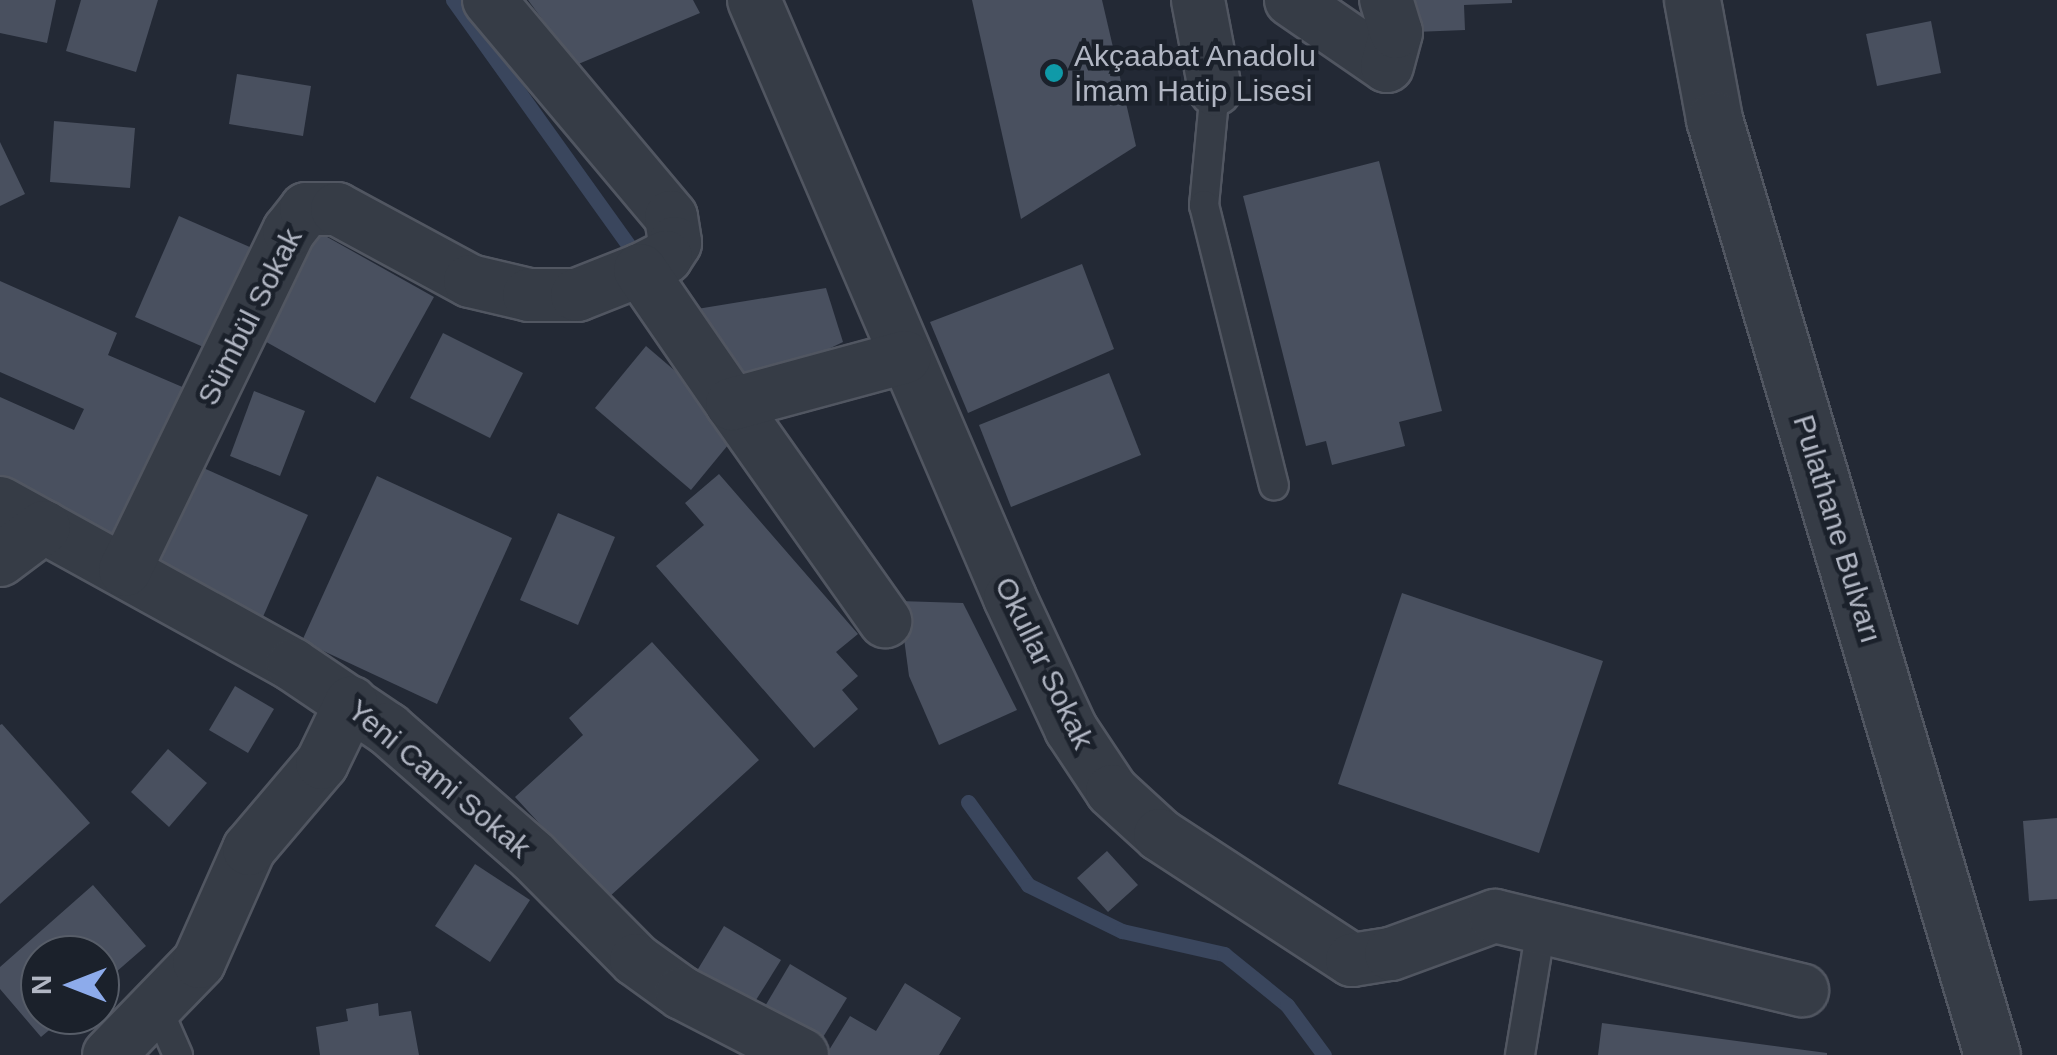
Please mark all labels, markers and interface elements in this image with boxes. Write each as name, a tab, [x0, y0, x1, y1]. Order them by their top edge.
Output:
place label: Akçaabat Anadolu İmam Hatip Lisesi	[1074, 38, 1318, 108]
marker: Akçaabat Anadolu İmam Hatip Lisesi	[1043, 62, 1065, 84]
street label: Sümbül Sokak	[190, 223, 310, 411]
street label: Pulathane Bulvarı	[1785, 411, 1889, 647]
street label: Okullar Sokak	[987, 571, 1101, 755]
street label: Yeni Cami Sokak	[340, 692, 538, 866]
north arrow	[20, 935, 120, 1035]
text: N	[26, 975, 57, 995]

